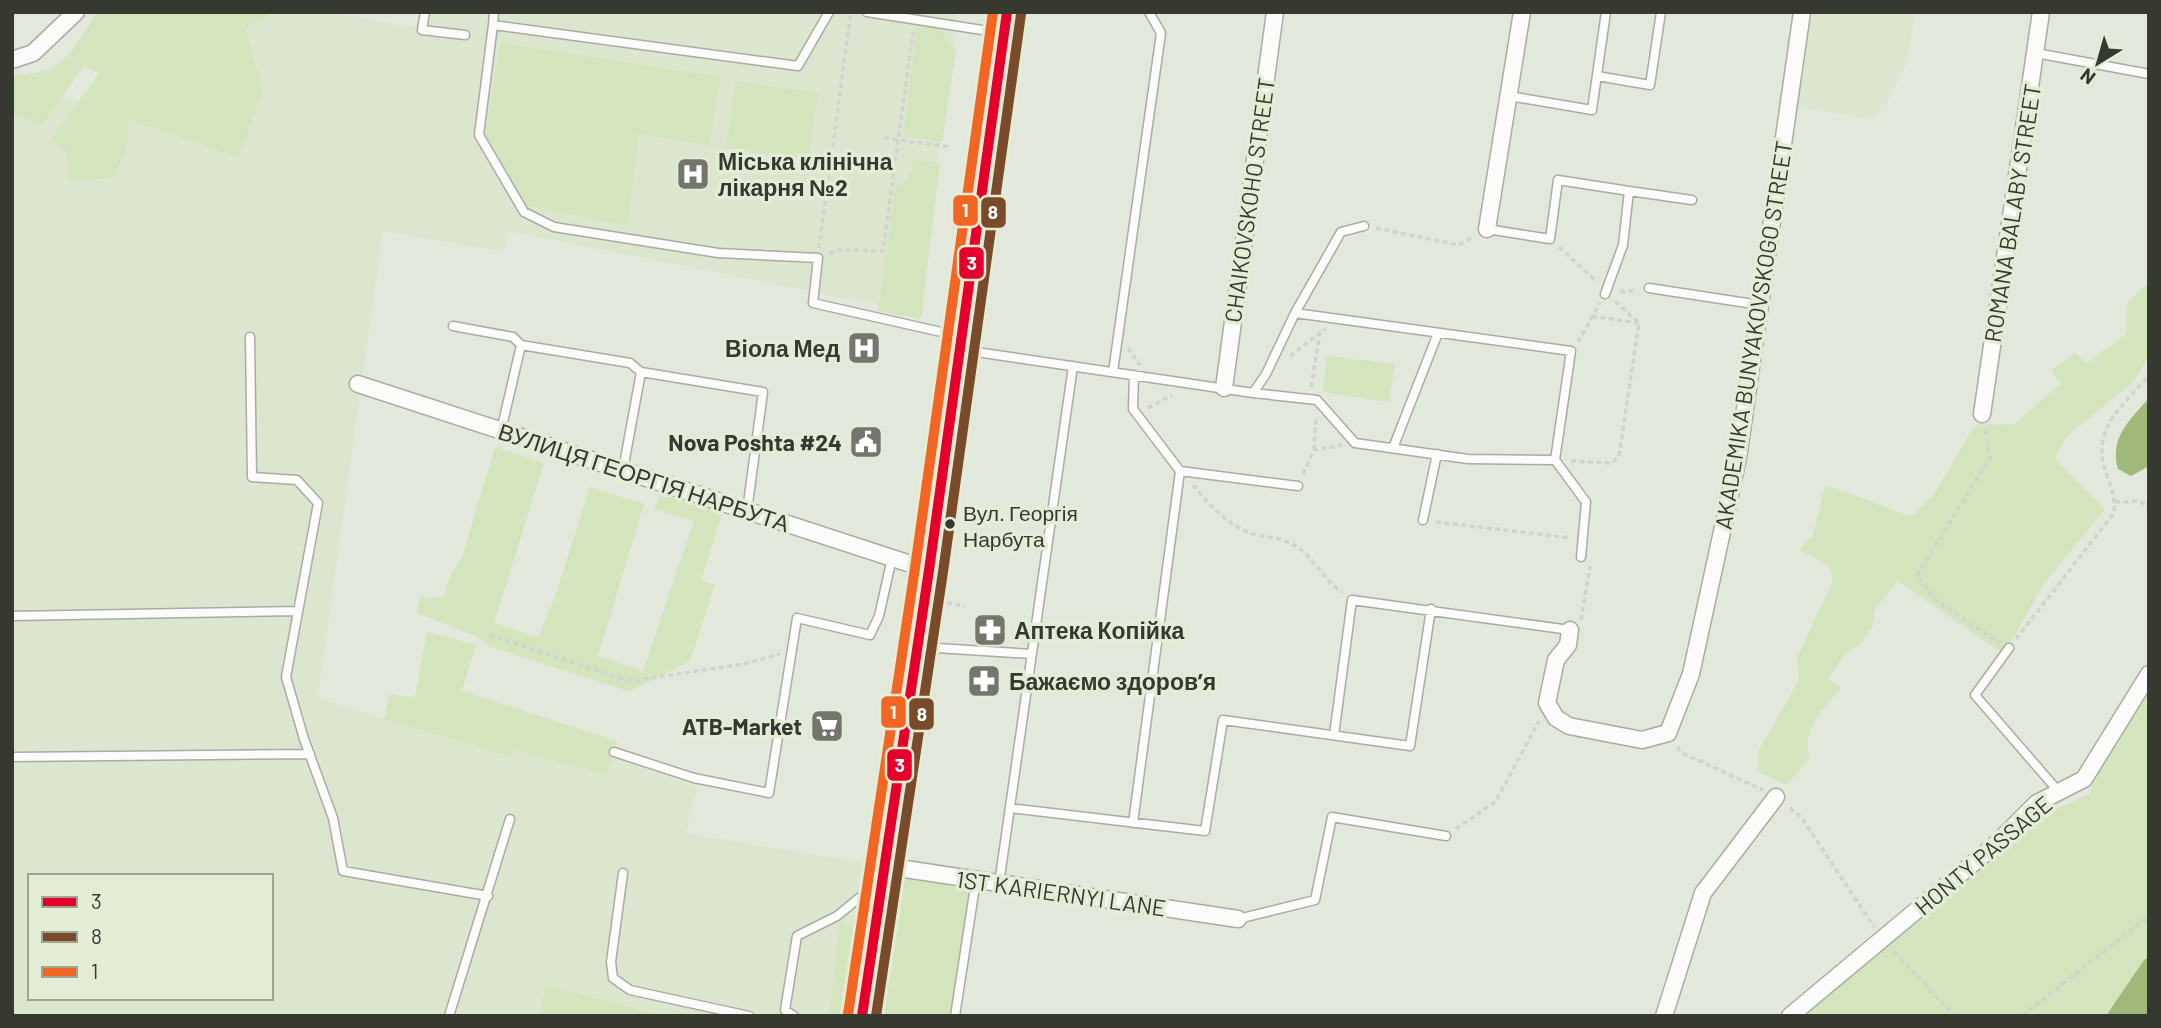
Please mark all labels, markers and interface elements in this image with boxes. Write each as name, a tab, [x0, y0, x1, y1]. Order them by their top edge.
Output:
north arrow	[2063, 28, 2133, 98]
text: N	[2075, 64, 2099, 90]
street label: CHAIKOVSKOHO STREET	[1218, 76, 1280, 324]
street label: ROMANA BALABY STREET	[1978, 82, 2046, 344]
street label: AKADEMIKA BUNYAKOVSKOGO STREET	[1708, 139, 1798, 531]
place label: Міська клінічна лікарня №2	[718, 147, 893, 201]
hospital icon: Міська клінічна лікарня №2	[674, 155, 712, 193]
line badge: 1	[952, 194, 979, 227]
line badge: 8	[980, 196, 1007, 229]
text: 1	[962, 198, 968, 221]
text: 8	[988, 200, 998, 223]
line badge: 3	[958, 246, 985, 280]
text: 3	[967, 251, 977, 274]
hospital icon: Віола Мед	[845, 329, 883, 367]
place label: Віола Мед	[725, 334, 840, 362]
street label: ВУЛИЦЯ ГЕОРГІЯ НАРБУТА	[495, 417, 794, 538]
public building icon: Nova Poshta #24	[847, 423, 885, 461]
place label: Nova Poshta #24	[668, 428, 842, 456]
place label: Вул. Георгія Нарбута	[963, 500, 1078, 551]
marker: Вул. Георгія Нарбута	[943, 517, 957, 531]
pharmacy icon: Аптека Копійка	[971, 611, 1009, 649]
place label: Аптека Копійка	[1014, 616, 1184, 644]
pharmacy icon: Бажаємо здоров’я	[965, 662, 1003, 700]
place label: Бажаємо здоров’я	[1009, 667, 1216, 695]
line badge: 1	[880, 695, 907, 729]
line badge: 8	[908, 697, 935, 731]
text: 1	[890, 700, 896, 723]
text: 8	[917, 702, 927, 725]
supermarket icon: ATB-Market	[808, 707, 846, 745]
place label: ATB-Market	[682, 712, 802, 740]
line badge: 3	[886, 748, 913, 782]
text: 3	[895, 753, 905, 776]
street label: HONTY PASSAGE	[1909, 790, 2057, 920]
street label: 1ST KARIERNYI LANE	[954, 864, 1168, 922]
legend	[28, 874, 273, 1000]
text: 3	[91, 888, 102, 913]
text: 8	[91, 923, 102, 948]
text: 1	[91, 958, 98, 983]

